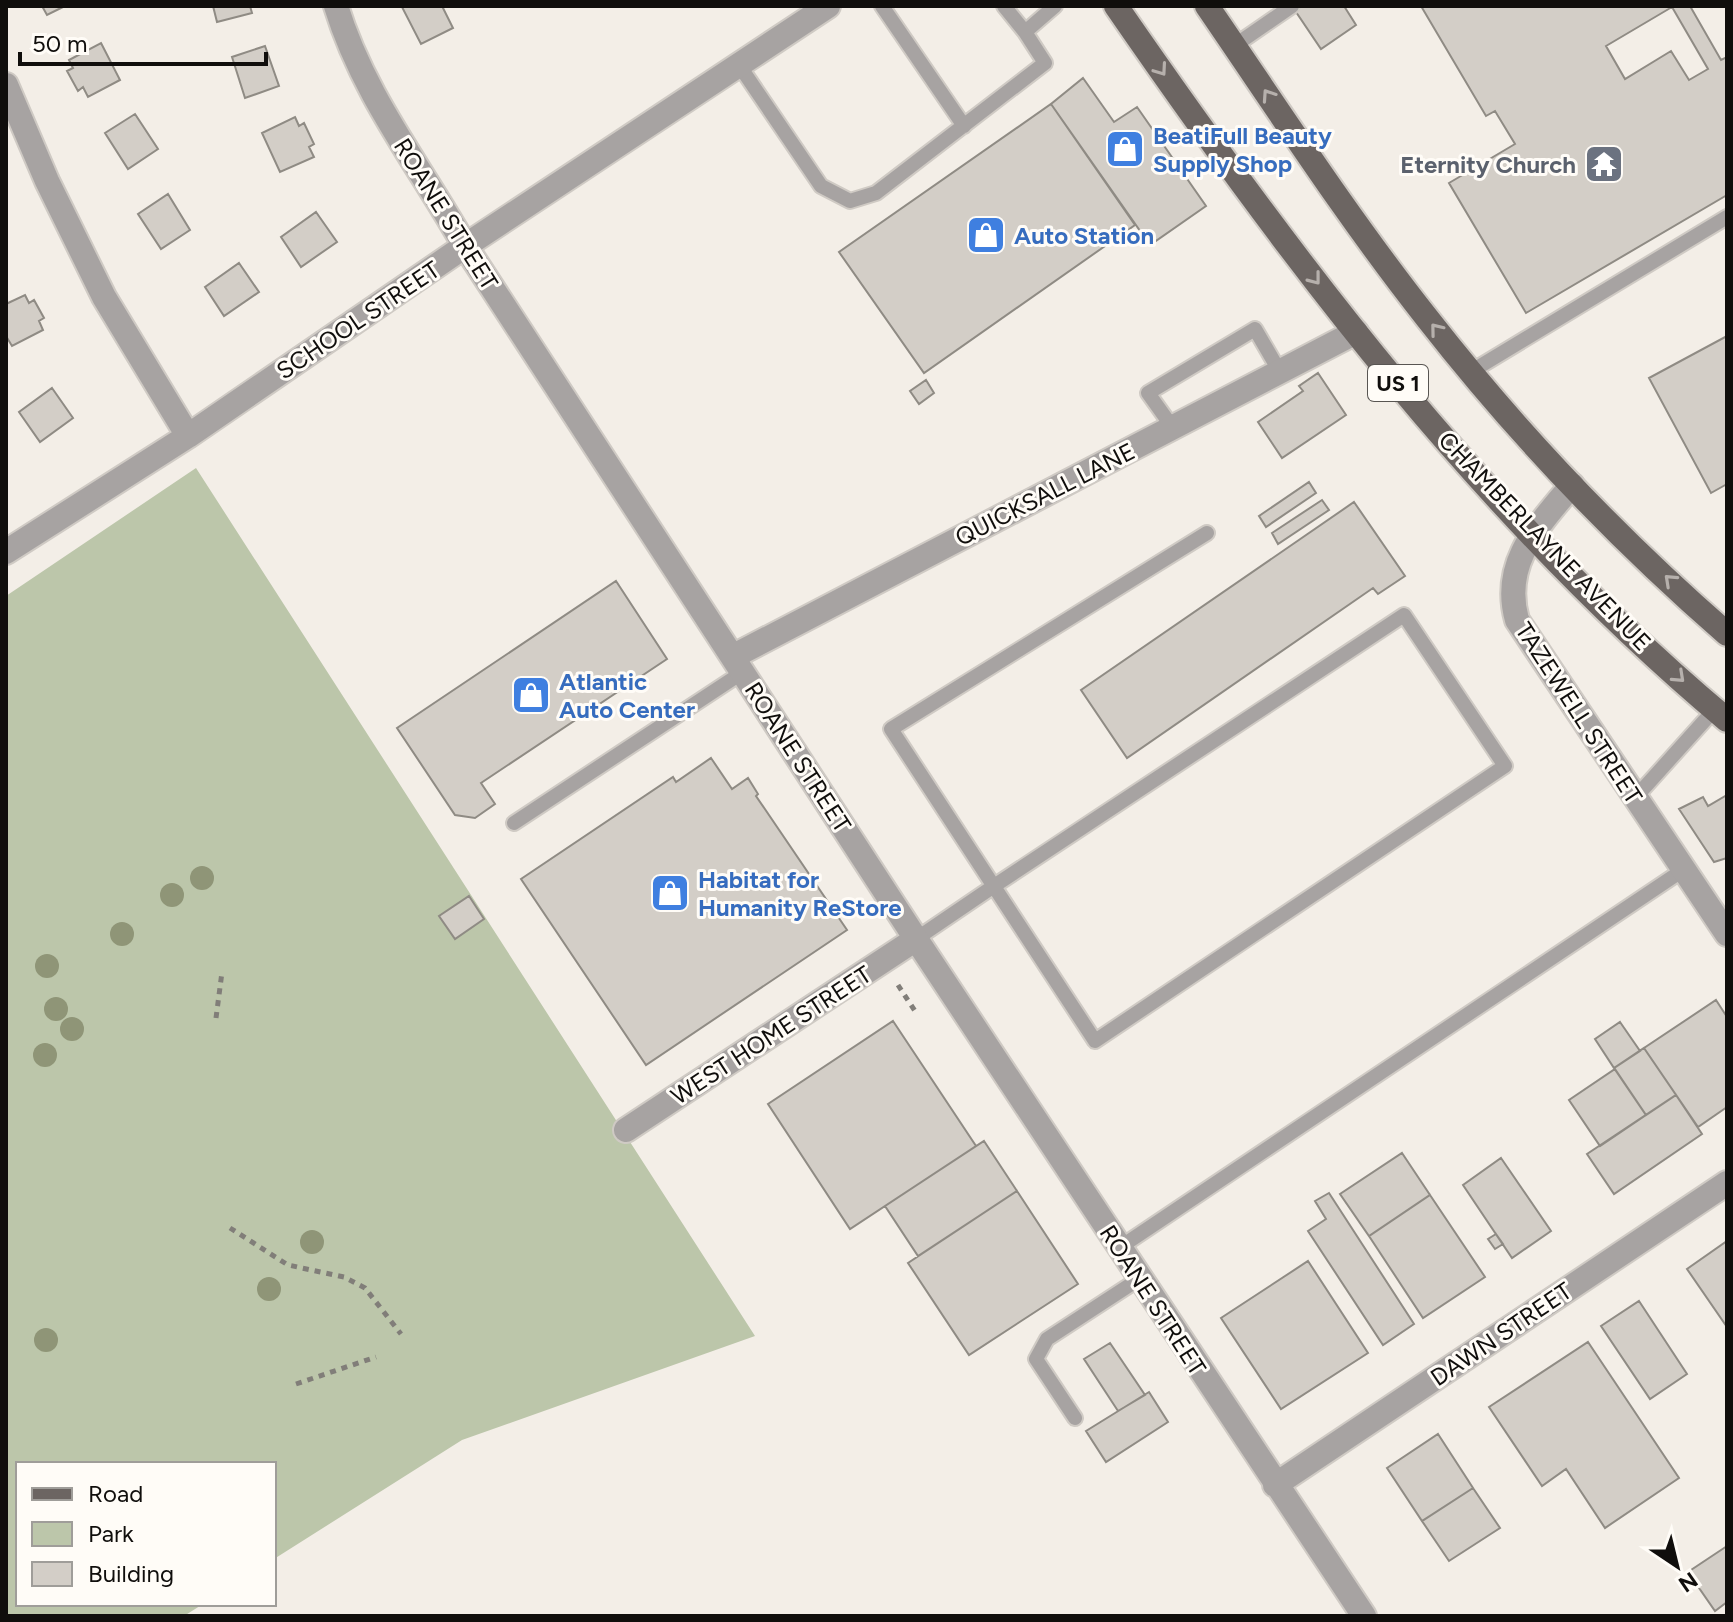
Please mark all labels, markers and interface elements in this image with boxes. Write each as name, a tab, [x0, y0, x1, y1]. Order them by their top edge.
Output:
scale bar	[20, 16, 266, 66]
text: 50 m	[32, 29, 88, 58]
one-way arrow	[1151, 62, 1166, 76]
one-way arrow	[1263, 90, 1278, 104]
place label: BeatiFull Beauty Supply Shop	[1153, 121, 1332, 178]
shop icon: BeatiFull Beauty Supply Shop	[1104, 128, 1146, 170]
street label: ROANE STREET	[388, 133, 504, 295]
temple icon: Eternity Church	[1583, 143, 1625, 185]
place label: Eternity Church	[1400, 150, 1576, 179]
shop icon: Auto Station	[965, 214, 1007, 256]
place label: Auto Station	[1014, 221, 1154, 250]
street label: SCHOOL STREET	[271, 255, 445, 385]
one-way arrow	[1306, 270, 1320, 285]
one-way arrow	[1431, 324, 1446, 338]
road number: US 1	[1368, 365, 1428, 401]
street label: CHAMBERLAYNE AVENUE	[1433, 425, 1657, 657]
street label: QUICKSALL LANE	[950, 436, 1140, 552]
one-way arrow	[1665, 575, 1679, 590]
street label: TAZEWELL STREET	[1510, 617, 1648, 809]
place label: Atlantic Auto Center	[559, 667, 695, 724]
one-way arrow	[1670, 668, 1684, 683]
shop icon: Atlantic Auto Center	[510, 674, 552, 716]
street label: ROANE STREET	[739, 676, 857, 838]
place label: Habitat for Humanity ReStore	[698, 865, 902, 922]
shop icon: Habitat for Humanity ReStore	[649, 872, 691, 914]
street label: WEST HOME STREET	[665, 959, 877, 1111]
street label: ROANE STREET	[1094, 1219, 1212, 1381]
street label: DAWN STREET	[1425, 1276, 1577, 1392]
legend	[16, 1462, 276, 1606]
text: Road	[88, 1479, 143, 1508]
text: Park	[88, 1519, 134, 1548]
north arrow	[1637, 1526, 1717, 1606]
text: Building	[88, 1559, 174, 1588]
text: N	[1673, 1566, 1703, 1598]

